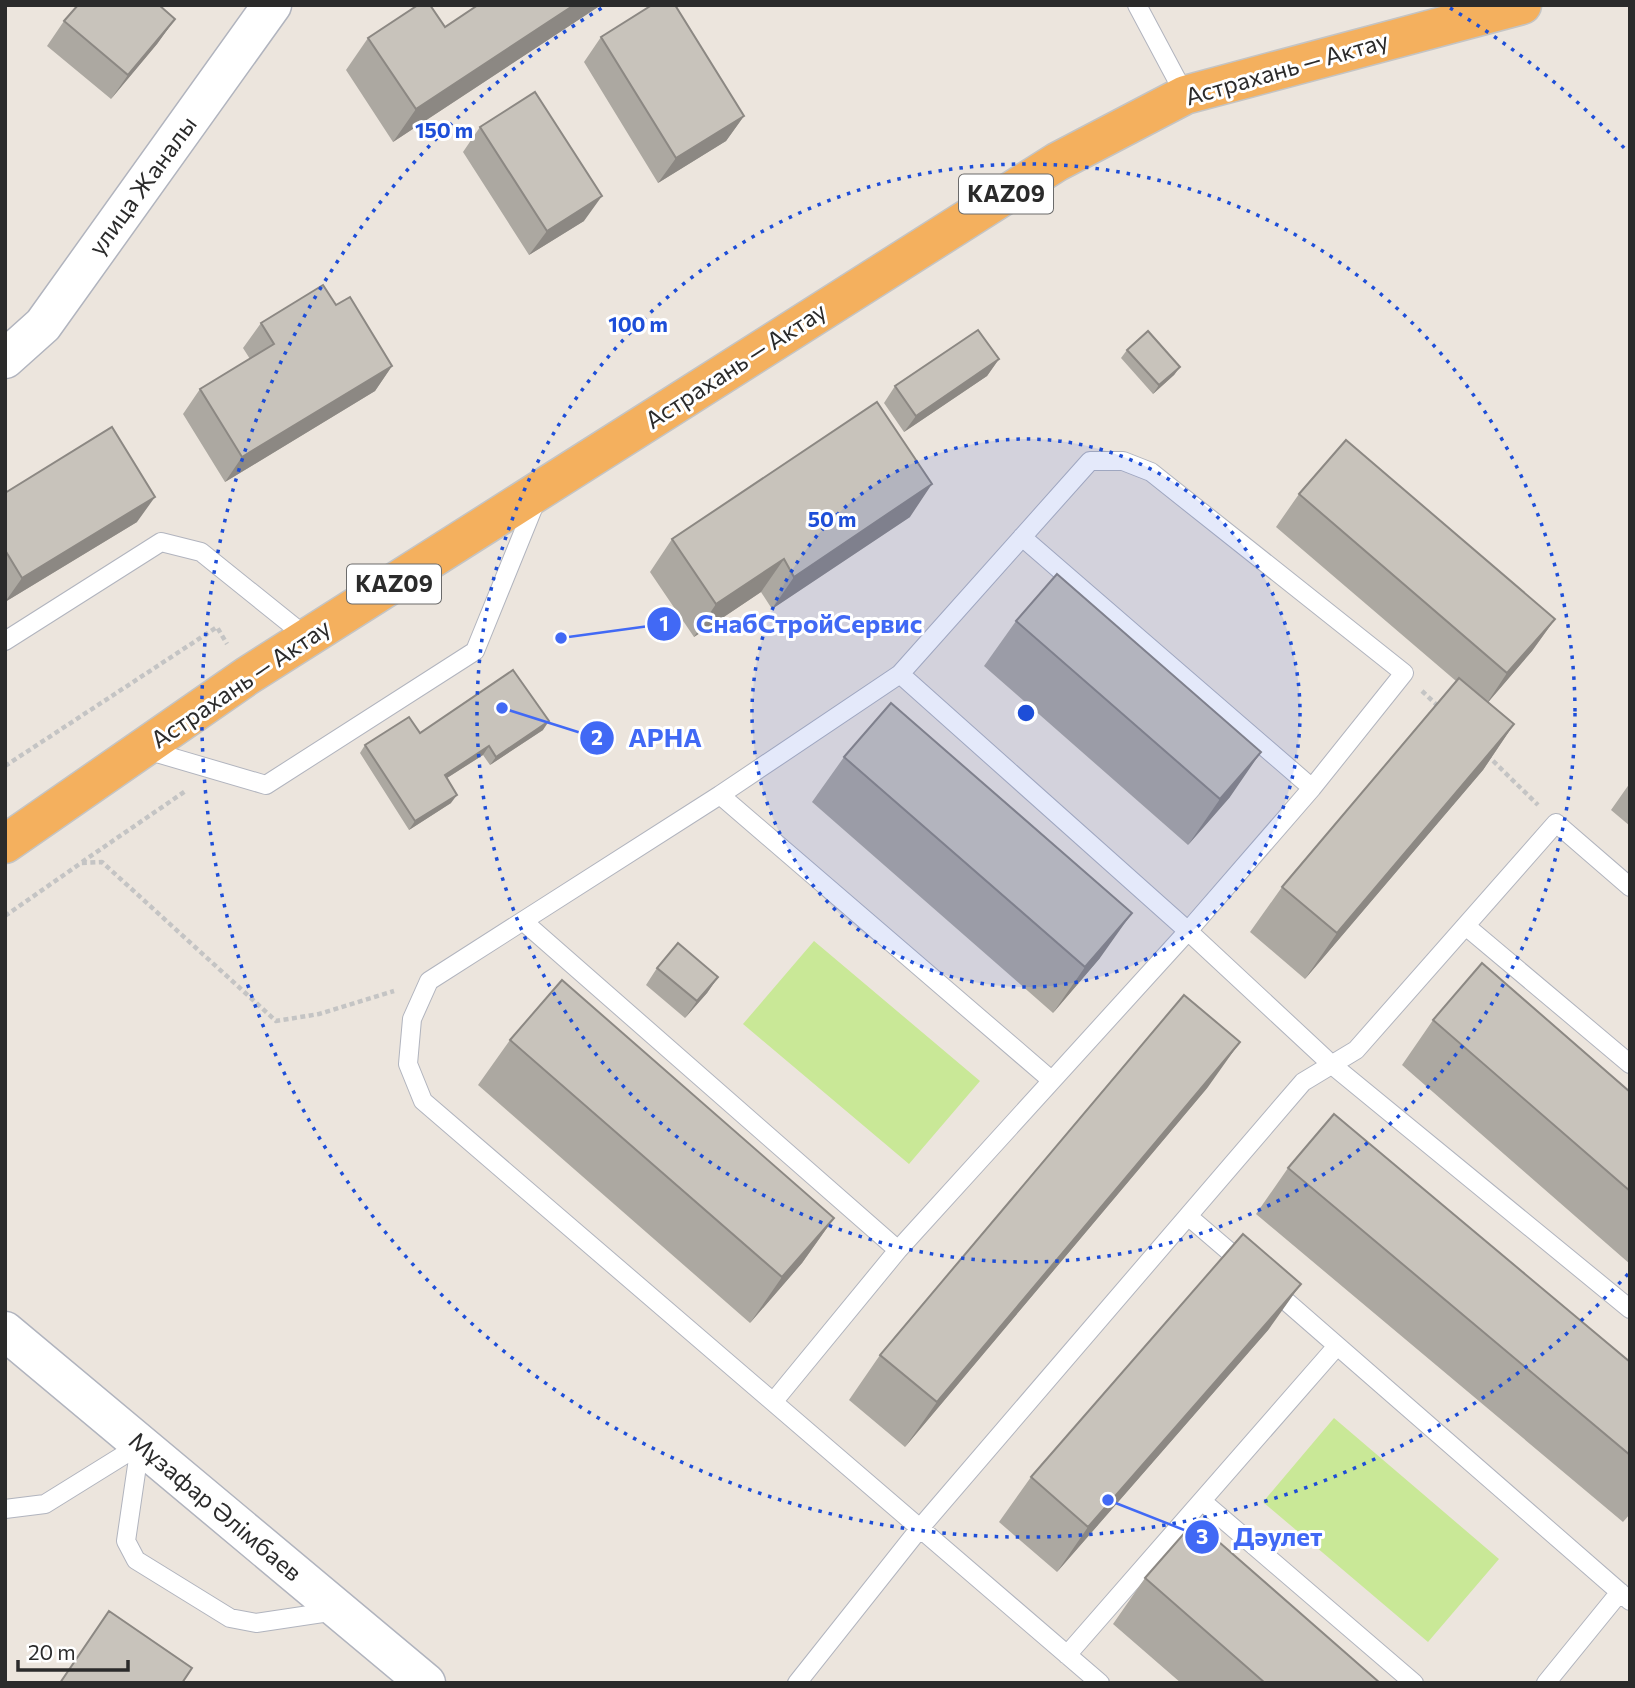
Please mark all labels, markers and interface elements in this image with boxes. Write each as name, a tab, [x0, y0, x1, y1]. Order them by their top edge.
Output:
street label: Астрахань — Актау	[1182, 25, 1392, 110]
street label: улица Жаналы	[82, 110, 202, 260]
text: 150 m	[415, 117, 473, 142]
road number: KAZ09	[959, 174, 1053, 214]
street label: Астрахань — Актау	[639, 295, 831, 434]
text: 100 m	[608, 311, 668, 336]
text: 50 m	[808, 506, 856, 531]
road number: KAZ09	[347, 564, 441, 604]
callout: СнабСтройСервис	[647, 600, 937, 647]
text: СнабСтройСервис	[696, 607, 922, 638]
text: 1	[659, 610, 669, 635]
street label: Астрахань — Актау	[145, 612, 335, 754]
centre of rings	[1014, 701, 1038, 725]
callout: АРНА	[580, 714, 716, 761]
text: АРНА	[628, 721, 702, 752]
text: 2	[591, 724, 603, 749]
street label: Мұзафар Әлімбаев	[124, 1425, 308, 1587]
callout: Дәулет	[1184, 1514, 1336, 1561]
text: Дәулет	[1234, 1520, 1323, 1551]
text: 3	[1196, 1523, 1208, 1548]
scale bar	[18, 1628, 128, 1672]
text: 20 m	[28, 1639, 76, 1664]

